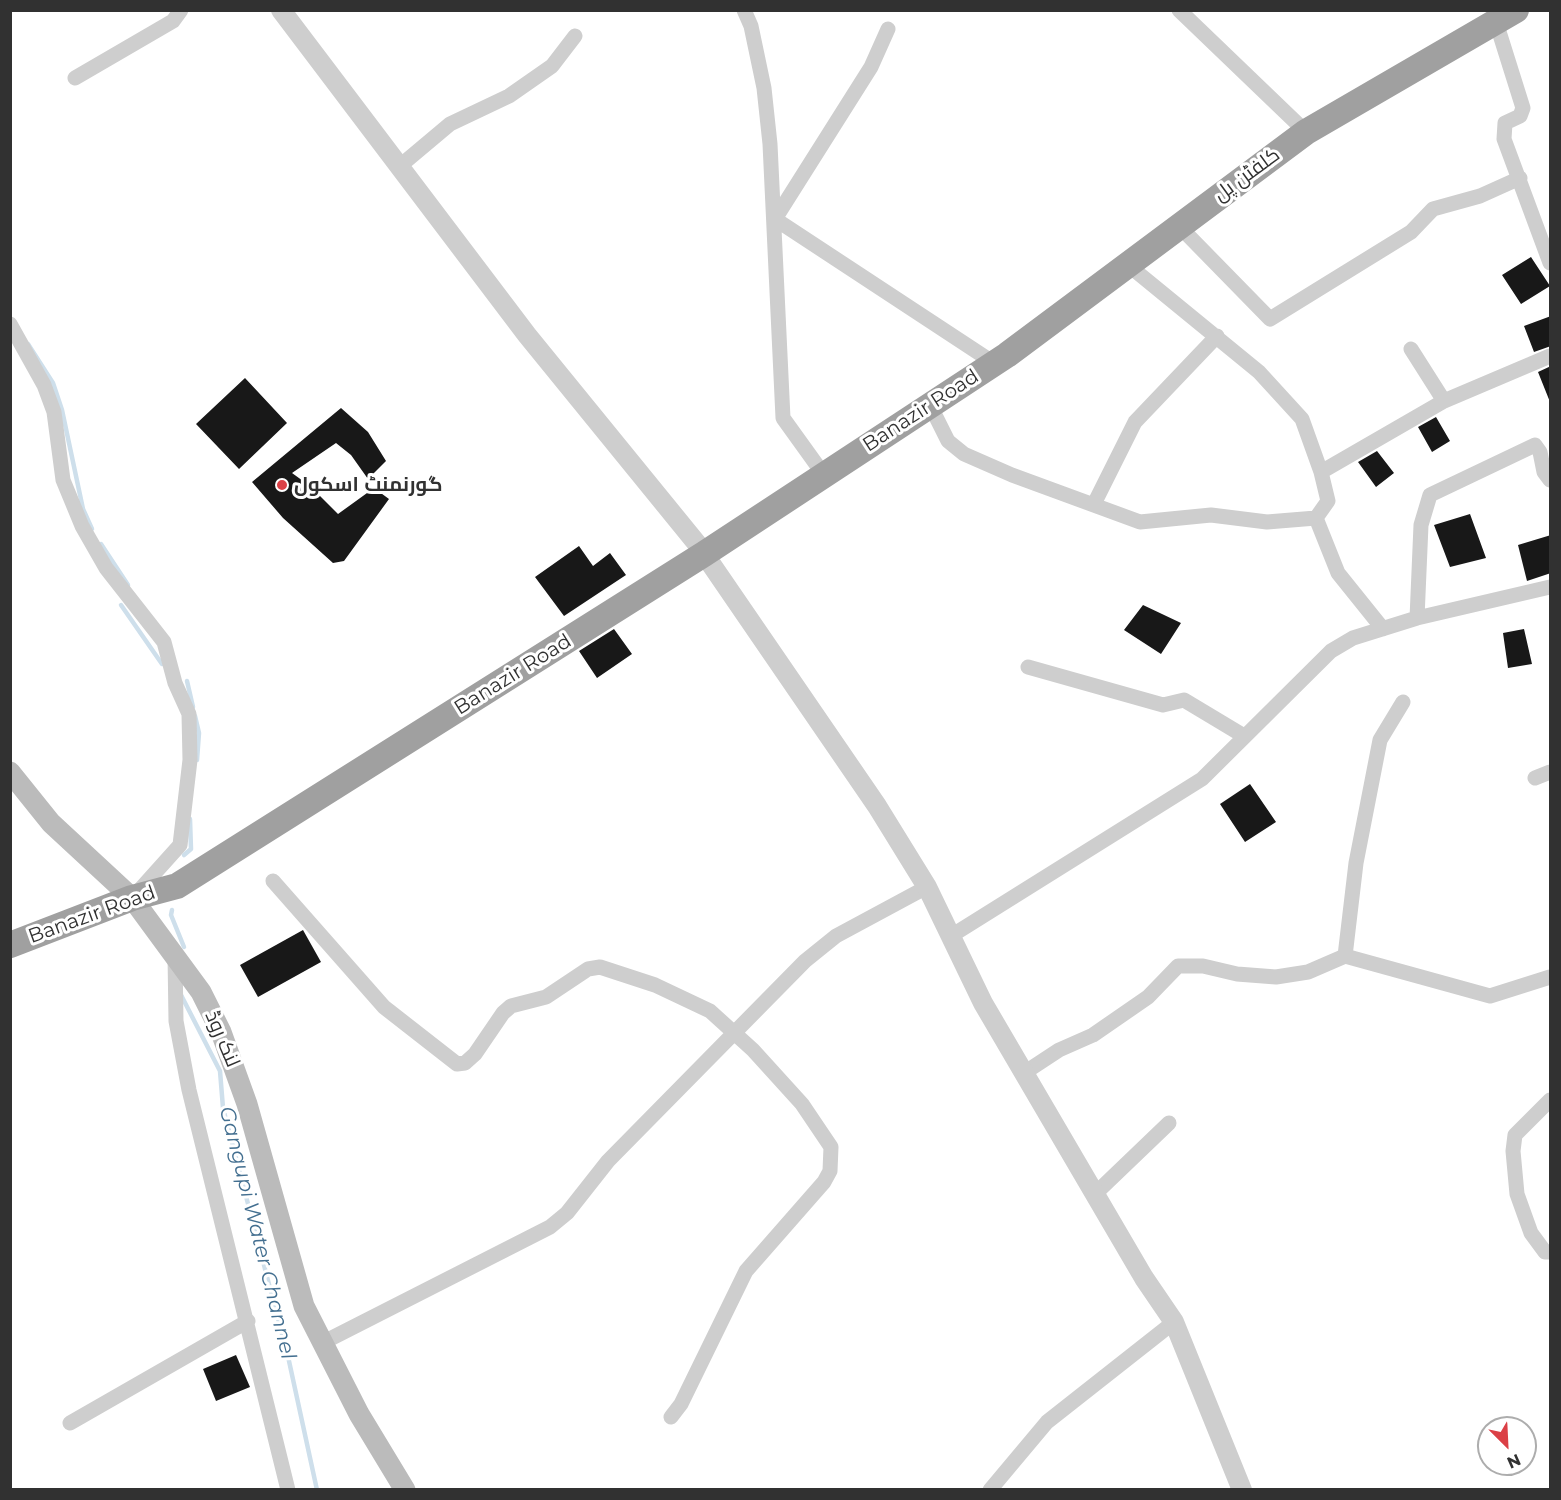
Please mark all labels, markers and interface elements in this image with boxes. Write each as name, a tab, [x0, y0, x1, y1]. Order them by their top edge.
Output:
street label: کلفٹن پل	[1209, 143, 1285, 207]
street label: Banazir Road	[859, 365, 983, 457]
place label: گورنمنٹ اسکول	[294, 473, 442, 497]
marker: گورنمنٹ اسکول	[275, 478, 289, 492]
street label: Banazir Road	[450, 629, 576, 721]
street label: Banazir Road	[25, 881, 159, 949]
street label: لنک روڈ	[199, 1007, 245, 1071]
water label: Gangupi Water Channel	[213, 1104, 301, 1362]
north arrow	[1477, 1416, 1537, 1476]
text: N	[1504, 1450, 1523, 1472]

